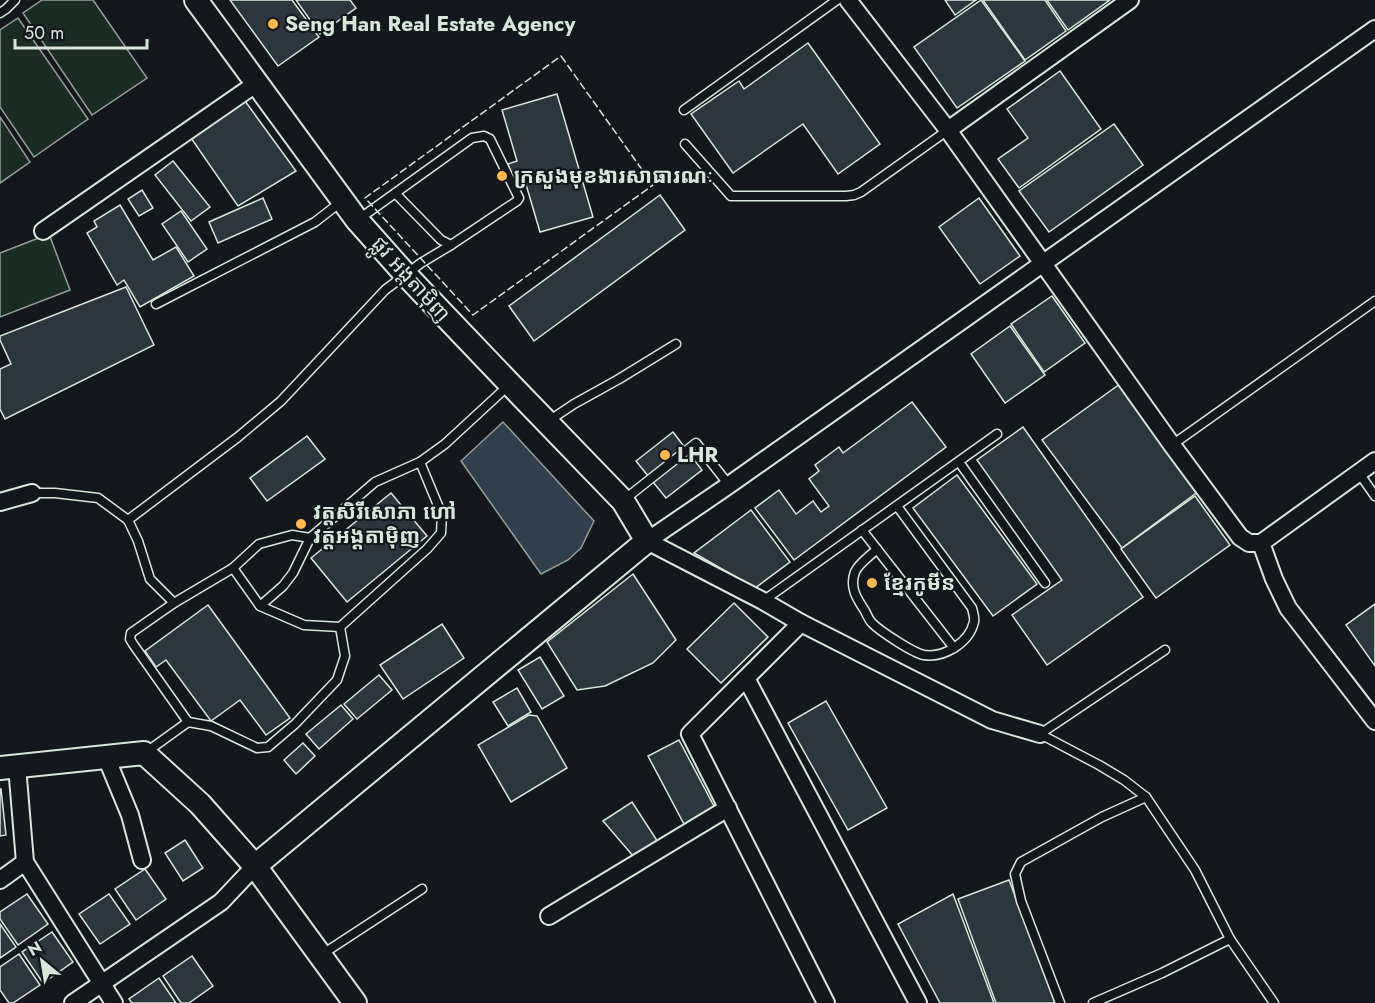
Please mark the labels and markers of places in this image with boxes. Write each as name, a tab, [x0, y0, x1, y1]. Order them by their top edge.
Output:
place label: Seng Han Real Estate Agency	[285, 9, 576, 39]
marker: Seng Han Real Estate Agency	[266, 17, 280, 31]
place label: ក្រសួងមុខងារសាធារណៈ	[514, 161, 713, 191]
marker: ក្រសួងមុខងារសាធារណៈ	[495, 169, 509, 183]
place label: LHR	[677, 440, 719, 470]
marker: LHR	[658, 448, 672, 462]
place label: វត្តសិរីសោភា ហៅ វត្តអង្តតាម៉ិញ	[313, 497, 456, 551]
marker: វត្តសិរីសោភា ហៅ វត្តអង្តតាម៉ិញ	[294, 517, 308, 531]
place label: ខ្មែរកូមីន	[884, 568, 955, 598]
marker: ខ្មែរកូមីន	[865, 576, 879, 590]

